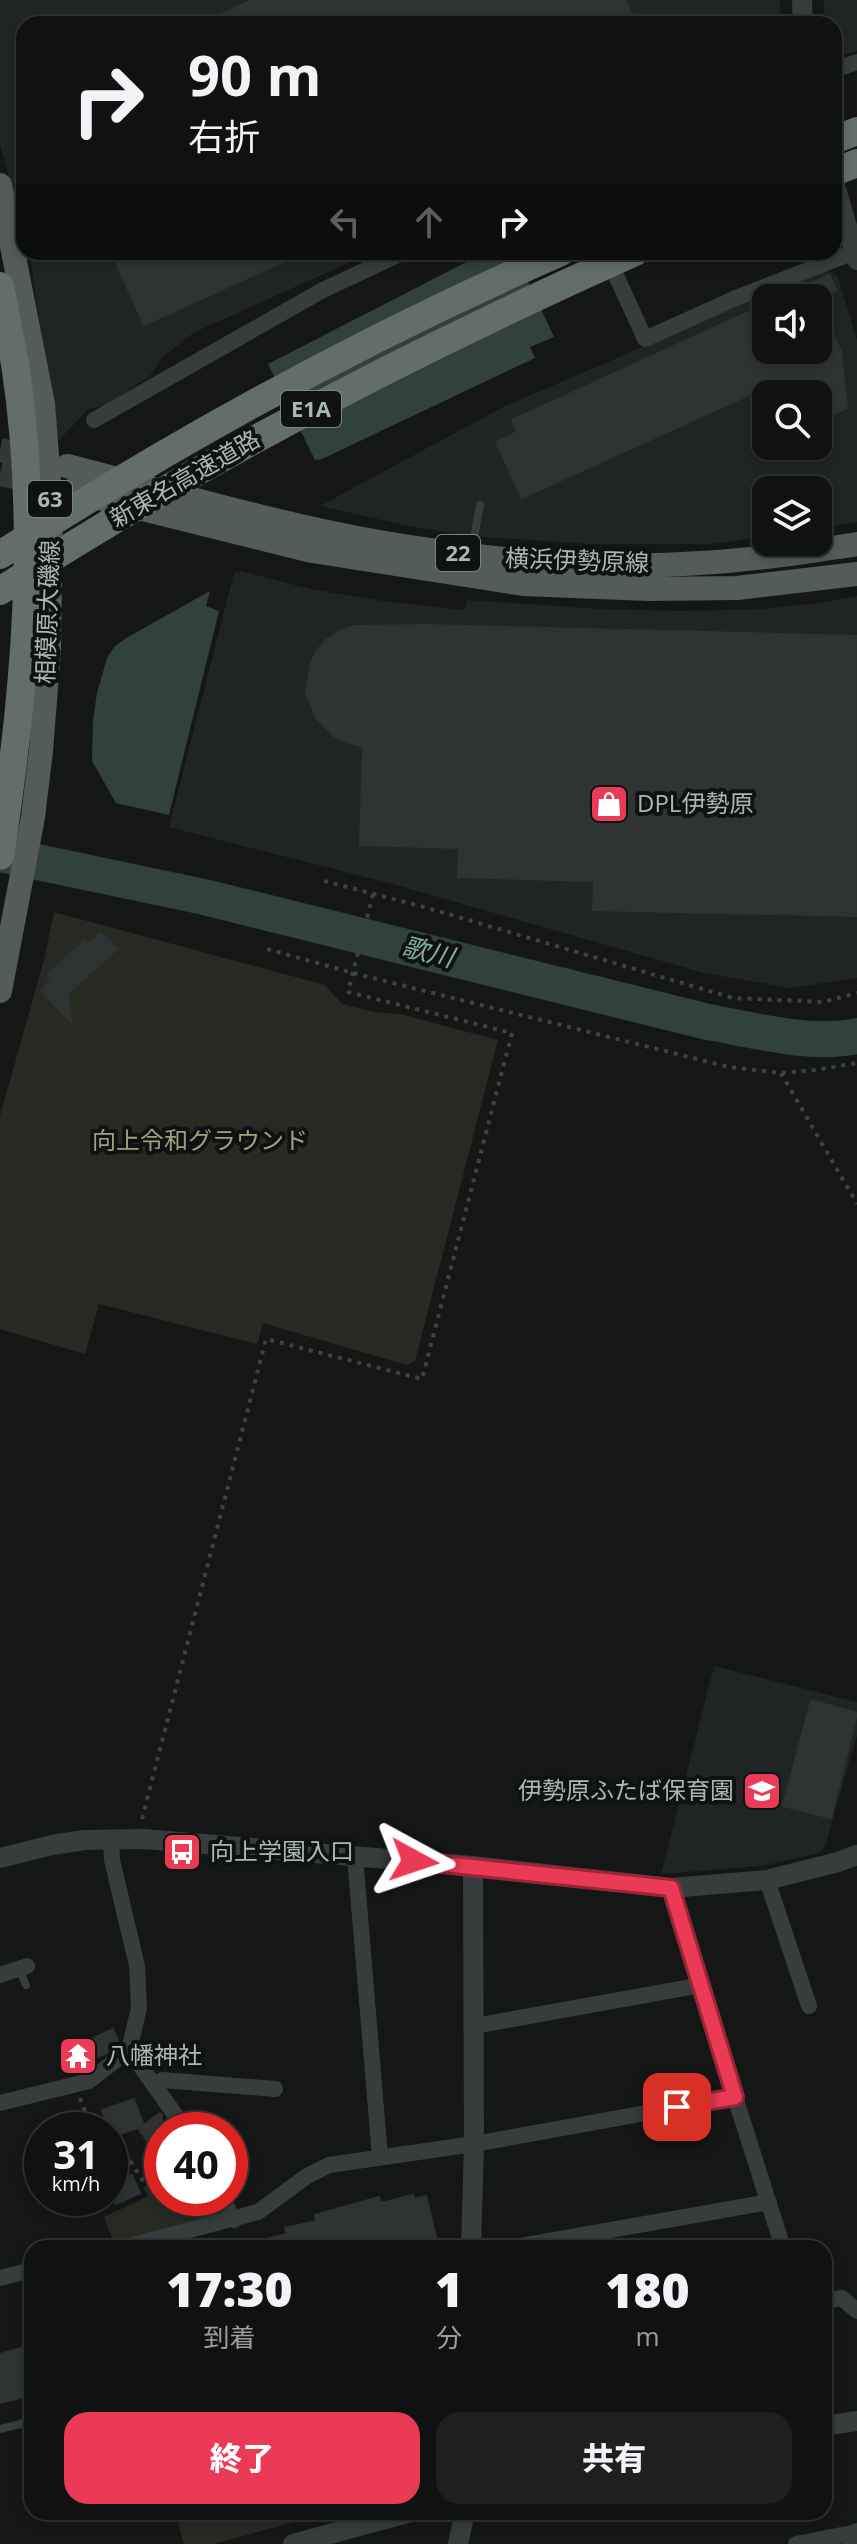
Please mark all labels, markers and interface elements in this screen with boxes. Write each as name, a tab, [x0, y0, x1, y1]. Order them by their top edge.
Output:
text: 90 m	[188, 36, 322, 112]
icon: right	[56, 48, 160, 152]
text: 右折	[188, 112, 260, 161]
icon: left	[323, 200, 367, 244]
icon: ahead	[407, 200, 451, 244]
icon: right	[491, 200, 535, 244]
map controls	[752, 284, 832, 556]
button: sound	[752, 284, 832, 364]
button: search	[752, 380, 832, 460]
road number: E1A	[281, 391, 341, 427]
street label: 新東名高速道路	[103, 421, 265, 534]
button: layers	[752, 476, 832, 556]
road number: 63	[28, 481, 72, 517]
road number: 22	[436, 535, 480, 571]
street label: 相模原大磯線	[27, 539, 66, 684]
street label: 横浜伊勢原線	[505, 540, 650, 579]
shop icon: DPL伊勢原	[588, 783, 630, 825]
place label: DPL伊勢原	[637, 786, 753, 819]
water label: 歌川	[399, 927, 461, 976]
park label: 向上令和グラウンド	[92, 1123, 308, 1156]
school or university icon: 伊勢原ふたば保育園	[741, 1770, 783, 1812]
place label: 伊勢原ふたば保育園	[518, 1773, 734, 1806]
position arrow	[372, 1819, 456, 1903]
bus stop icon: 向上学園入口	[161, 1831, 203, 1873]
place label: 向上学園入口	[210, 1834, 354, 1867]
temple icon: 八幡神社	[57, 2035, 99, 2077]
place label: 八幡神社	[106, 2038, 202, 2071]
pin	[643, 2073, 711, 2141]
icon: arrive	[655, 2085, 699, 2129]
speed limit sign: 40	[144, 2112, 248, 2216]
text: 31	[53, 2126, 99, 2181]
text: km/h	[52, 2170, 100, 2197]
text: 17:30	[166, 2256, 293, 2321]
text: 1	[435, 2256, 463, 2321]
text: 180	[605, 2257, 690, 2322]
text: m	[635, 2318, 660, 2354]
text: 到着	[203, 2319, 255, 2355]
text: 分	[436, 2319, 462, 2355]
button: 終了	[64, 2412, 420, 2504]
button: 共有	[436, 2412, 792, 2504]

